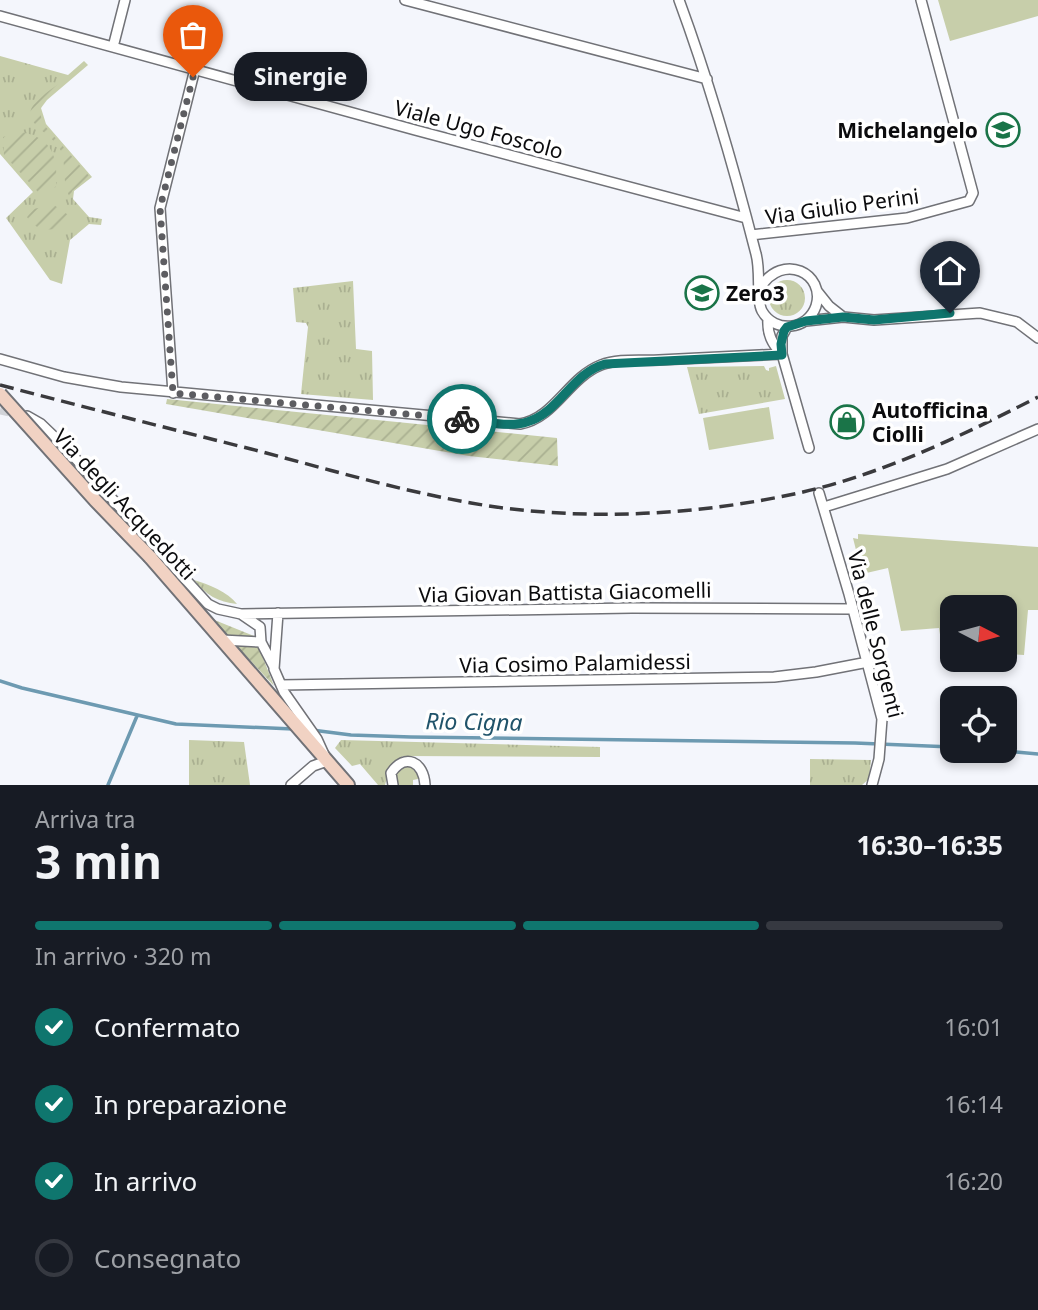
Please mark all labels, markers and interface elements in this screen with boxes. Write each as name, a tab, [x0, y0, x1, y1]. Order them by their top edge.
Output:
pin	[163, 5, 223, 77]
icon: bag	[174, 16, 212, 54]
callout: Sinergie	[235, 52, 368, 102]
text: Sinergie	[254, 60, 347, 92]
street label: Viale Ugo Foscolo	[392, 93, 566, 165]
school or university icon: Michelangelo	[984, 111, 1022, 149]
place label: Michelangelo	[837, 116, 978, 144]
street label: Via Giulio Perini	[763, 181, 921, 231]
pin	[920, 241, 980, 313]
icon: home	[931, 252, 969, 290]
school or university icon: Zero3	[683, 274, 721, 312]
place label: Zero3	[726, 279, 785, 307]
courier	[427, 384, 497, 454]
place label: Autofficina Ciolli	[872, 396, 988, 448]
icon: bike	[443, 400, 481, 438]
shop icon: Autofficina Ciolli	[828, 403, 866, 441]
street label: Via degli Acquedotti	[48, 423, 202, 585]
street label: Via delle Sorgenti	[842, 547, 910, 721]
street label: Via Giovan Battista Giacomelli	[418, 575, 712, 609]
north arrow	[940, 595, 1017, 672]
map controls	[940, 595, 1017, 763]
street label: Via Cosimo Palamidessi	[459, 647, 691, 679]
button: locate	[940, 686, 1017, 763]
water label: Rio Cigna	[425, 704, 523, 738]
text: Arriva tra	[35, 803, 135, 835]
text: 16:30–16:35	[856, 827, 1003, 863]
text: 3 min	[35, 830, 162, 892]
text: In arrivo · 320 m	[35, 940, 212, 972]
icon: check	[35, 1008, 73, 1046]
text: Confermato	[94, 1009, 241, 1045]
text: 16:01	[944, 1011, 1003, 1043]
icon: check	[35, 1085, 73, 1123]
text: In preparazione	[94, 1086, 287, 1122]
text: 16:14	[944, 1088, 1003, 1120]
icon: check	[35, 1162, 73, 1200]
text: In arrivo	[94, 1163, 197, 1199]
text: 16:20	[944, 1165, 1003, 1197]
text: Consegnato	[94, 1240, 241, 1276]

